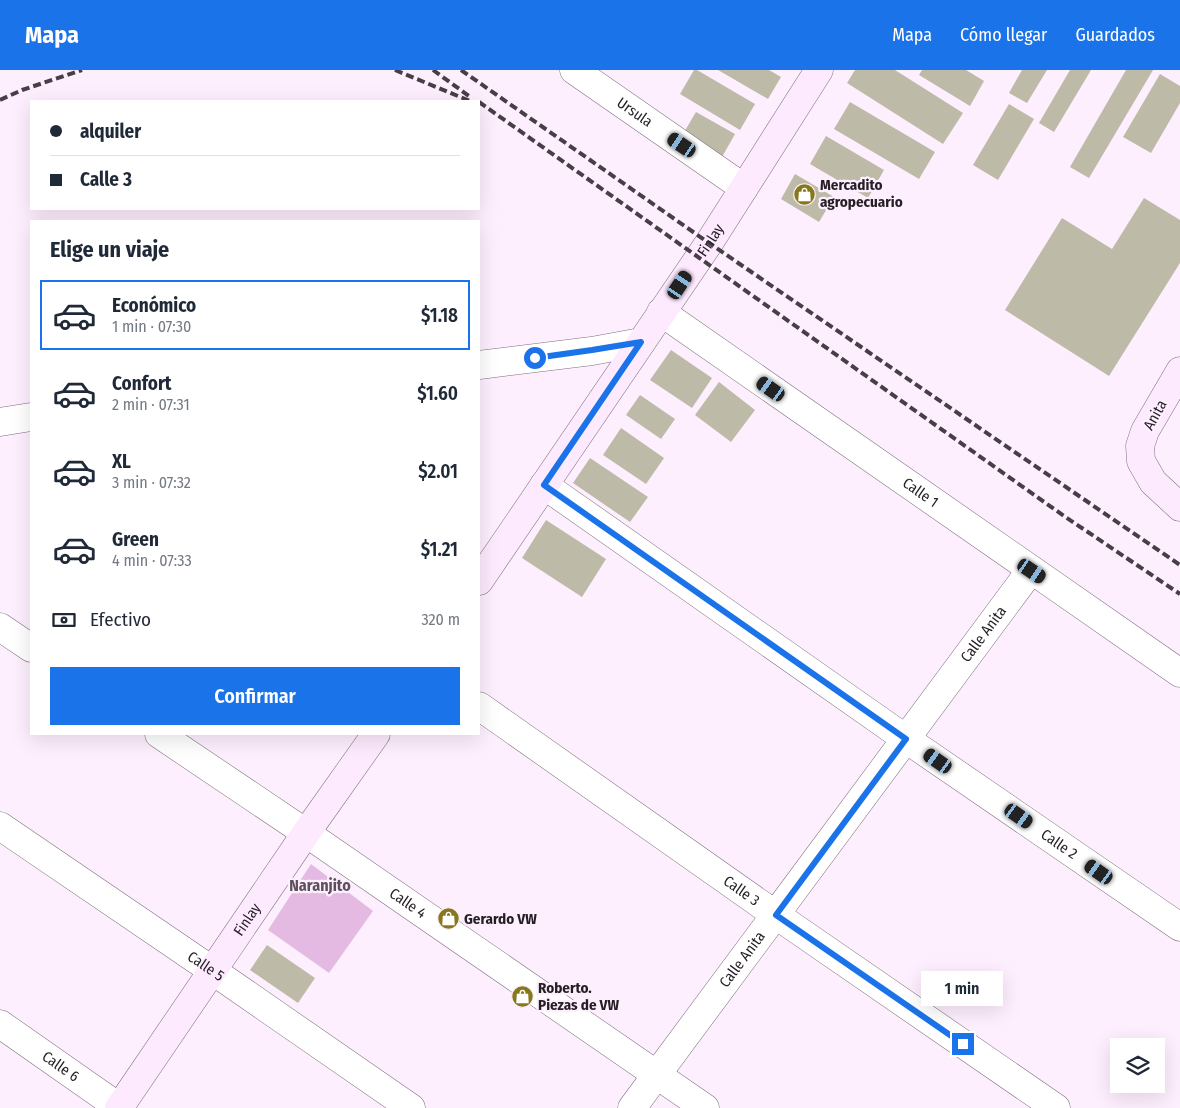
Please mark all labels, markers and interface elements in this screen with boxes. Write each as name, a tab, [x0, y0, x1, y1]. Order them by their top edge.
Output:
text: Mapa	[25, 21, 79, 49]
text: Mapa	[892, 24, 932, 46]
text: Cómo llegar	[960, 24, 1047, 46]
text: Guardados	[1075, 24, 1155, 46]
street label: Ursula	[613, 94, 656, 131]
text: alquiler	[80, 120, 141, 143]
car	[665, 130, 698, 160]
text: Calle 3	[80, 168, 132, 191]
place label: Mercadito agropecuario	[820, 176, 903, 211]
shop icon: Mercadito agropecuario	[792, 182, 816, 206]
street label: Finlay	[693, 220, 728, 260]
text: Elige un viaje	[50, 236, 169, 263]
car	[665, 268, 694, 302]
icon: car	[52, 293, 97, 338]
text: Económico	[112, 294, 196, 317]
text: $1.18	[421, 304, 458, 327]
text: 1 min · 07:30	[112, 317, 191, 336]
route start	[524, 347, 546, 369]
icon: car	[52, 371, 97, 416]
text: Confort	[112, 372, 172, 395]
car	[754, 374, 787, 404]
text: $1.60	[417, 382, 458, 405]
text: 2 min · 07:31	[112, 395, 190, 414]
street label: Anita	[1139, 397, 1171, 433]
icon: car	[52, 449, 97, 494]
text: XL	[112, 450, 131, 473]
text: $2.01	[418, 460, 458, 483]
text: 3 min · 07:32	[112, 473, 191, 492]
street label: Calle 1	[899, 474, 942, 511]
icon: car	[52, 527, 97, 572]
text: Green	[112, 528, 159, 551]
text: $1.21	[421, 538, 458, 561]
text: 4 min · 07:33	[112, 551, 192, 570]
car	[1015, 556, 1048, 586]
street label: Calle Anita	[957, 603, 1010, 666]
icon: cash	[50, 606, 78, 634]
text: Efectivo	[90, 608, 151, 631]
text: 320 m	[421, 610, 460, 629]
button: Confirmar	[50, 667, 460, 725]
car	[921, 746, 954, 776]
car	[1002, 801, 1035, 831]
street label: Calle 2	[1038, 825, 1081, 863]
car	[1082, 857, 1115, 887]
street label: Calle 3	[720, 872, 763, 910]
district label: Naranjito	[289, 876, 351, 895]
street label: Calle 4	[386, 884, 430, 922]
street label: Finlay	[230, 899, 265, 939]
shop icon: Gerardo VW	[436, 907, 460, 931]
place label: Gerardo VW	[464, 910, 537, 928]
street label: Calle Anita	[716, 928, 769, 991]
street label: Calle 5	[184, 947, 228, 985]
callout: 1 min	[922, 972, 1004, 1006]
place label: Roberto. Piezas de VW	[538, 979, 619, 1014]
text: 1 min	[945, 979, 979, 998]
shop icon: Roberto. Piezas de VW	[510, 985, 534, 1009]
route end	[952, 1033, 974, 1055]
map controls	[1110, 1038, 1165, 1093]
button: layers	[1110, 1038, 1165, 1093]
street label: Calle 6	[39, 1047, 83, 1086]

